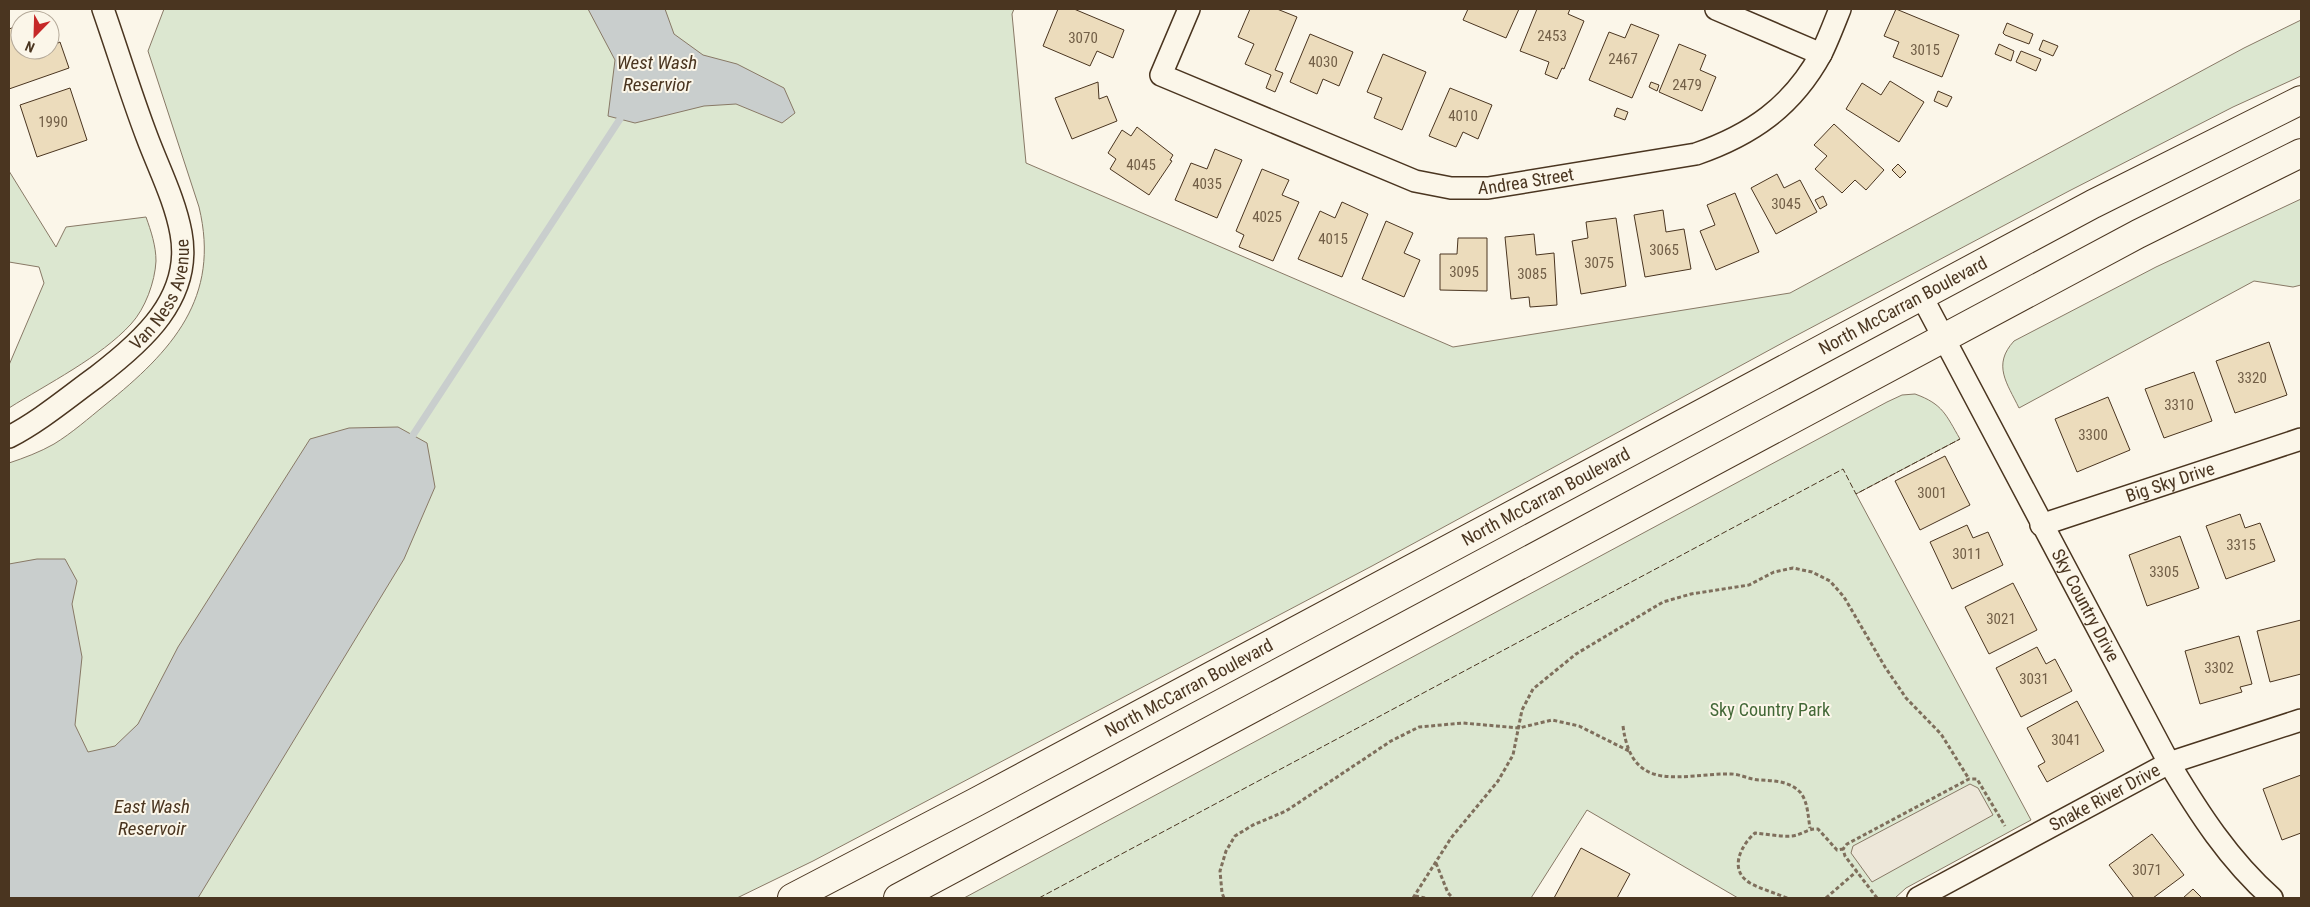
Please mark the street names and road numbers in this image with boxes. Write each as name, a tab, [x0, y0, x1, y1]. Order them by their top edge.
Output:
street label: Andrea Street	[1478, 163, 1575, 198]
street label: Van Ness Avenue	[125, 238, 193, 354]
street label: North McCarran Boulevard	[1815, 252, 1990, 359]
street label: North McCarran Boulevard	[1458, 443, 1633, 550]
street label: Big Sky Drive	[2123, 457, 2217, 506]
street label: Sky Country Drive	[2047, 545, 2124, 665]
street label: North McCarran Boulevard	[1101, 634, 1276, 741]
street label: Snake River Drive	[2046, 759, 2163, 835]

